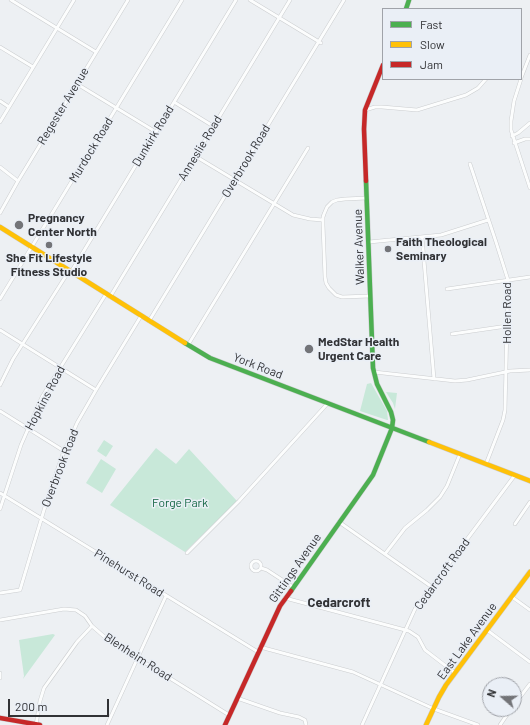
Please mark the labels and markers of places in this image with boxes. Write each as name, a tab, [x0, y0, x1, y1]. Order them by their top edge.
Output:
place label: Pregnancy Center North	[28, 211, 97, 239]
marker: Pregnancy Center North	[13, 219, 25, 231]
place label: Faith Theological Seminary	[396, 235, 487, 263]
marker: She Fit Lifestyle Fitness Studio	[44, 240, 54, 250]
marker: Faith Theological Seminary	[383, 244, 393, 254]
place label: She Fit Lifestyle Fitness Studio	[6, 251, 92, 279]
place label: MedStar Health Urgent Care	[318, 335, 399, 363]
marker: MedStar Health Urgent Care	[303, 343, 315, 355]

